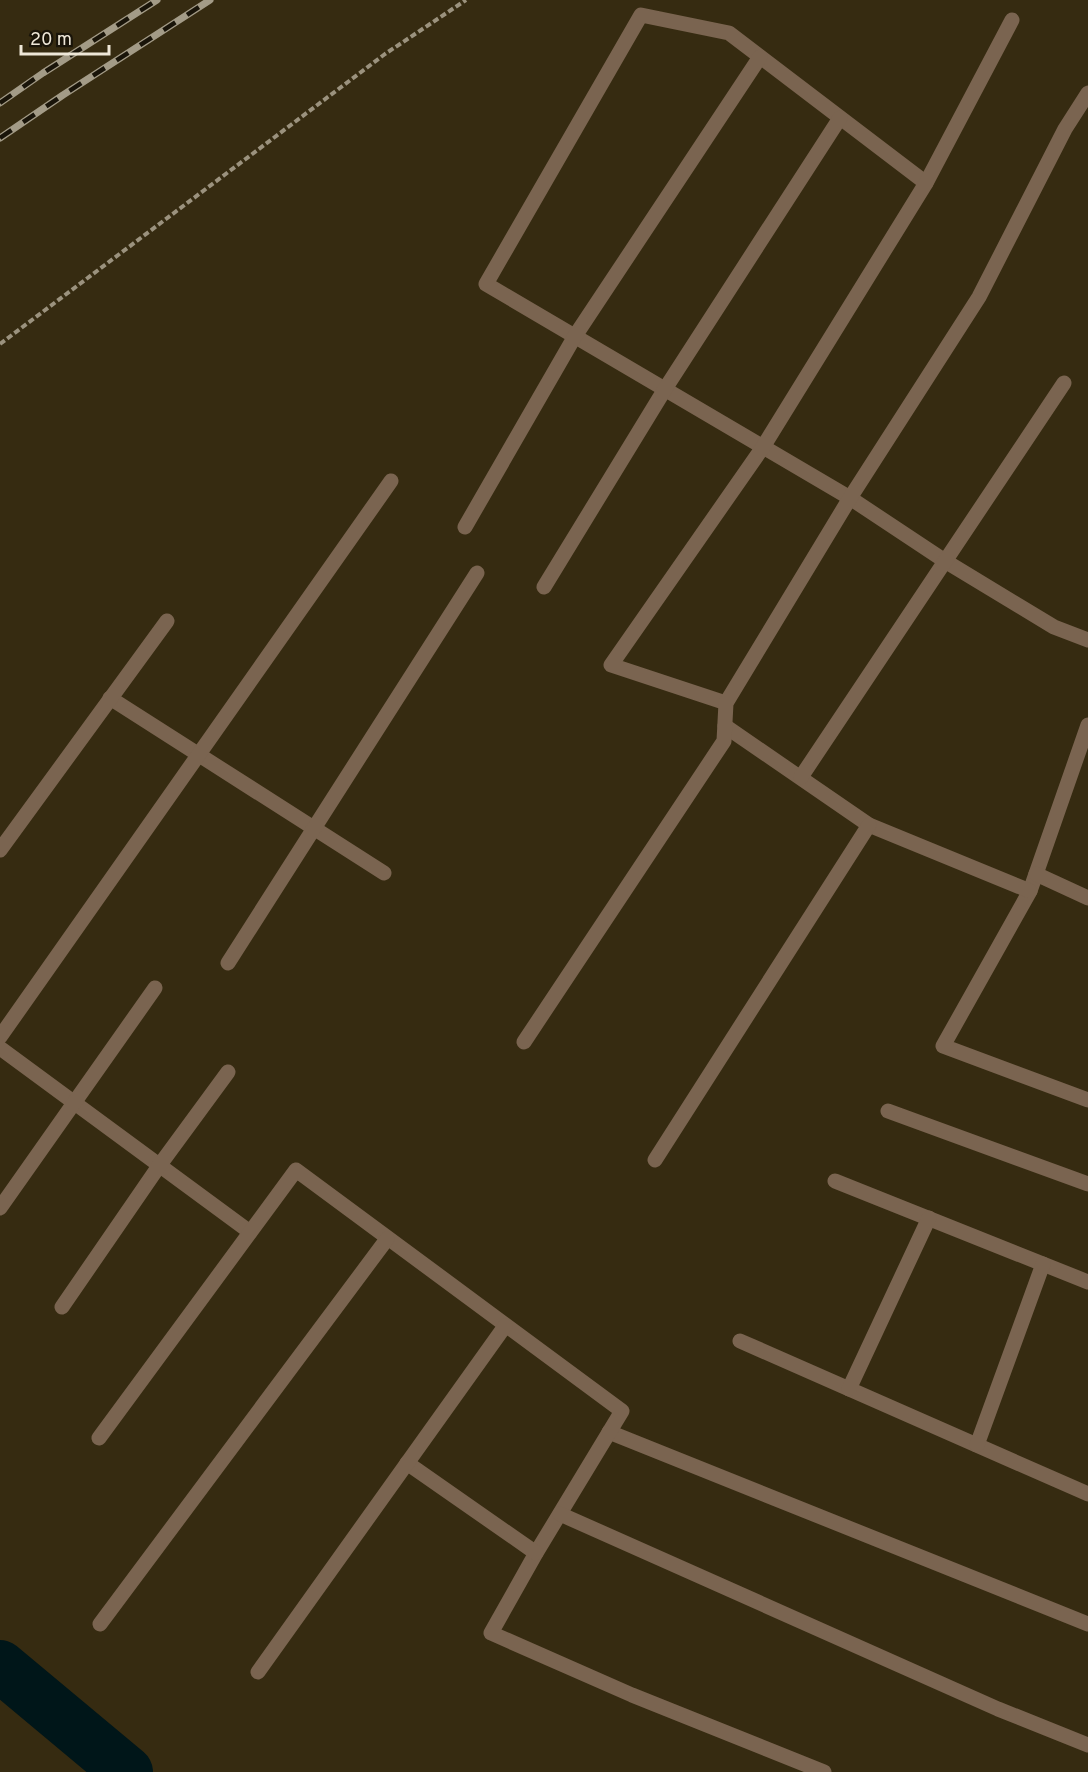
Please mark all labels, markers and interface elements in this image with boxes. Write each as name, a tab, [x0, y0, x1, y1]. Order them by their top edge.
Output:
scale bar	[21, 18, 110, 56]
text: 20 m	[30, 29, 72, 52]

